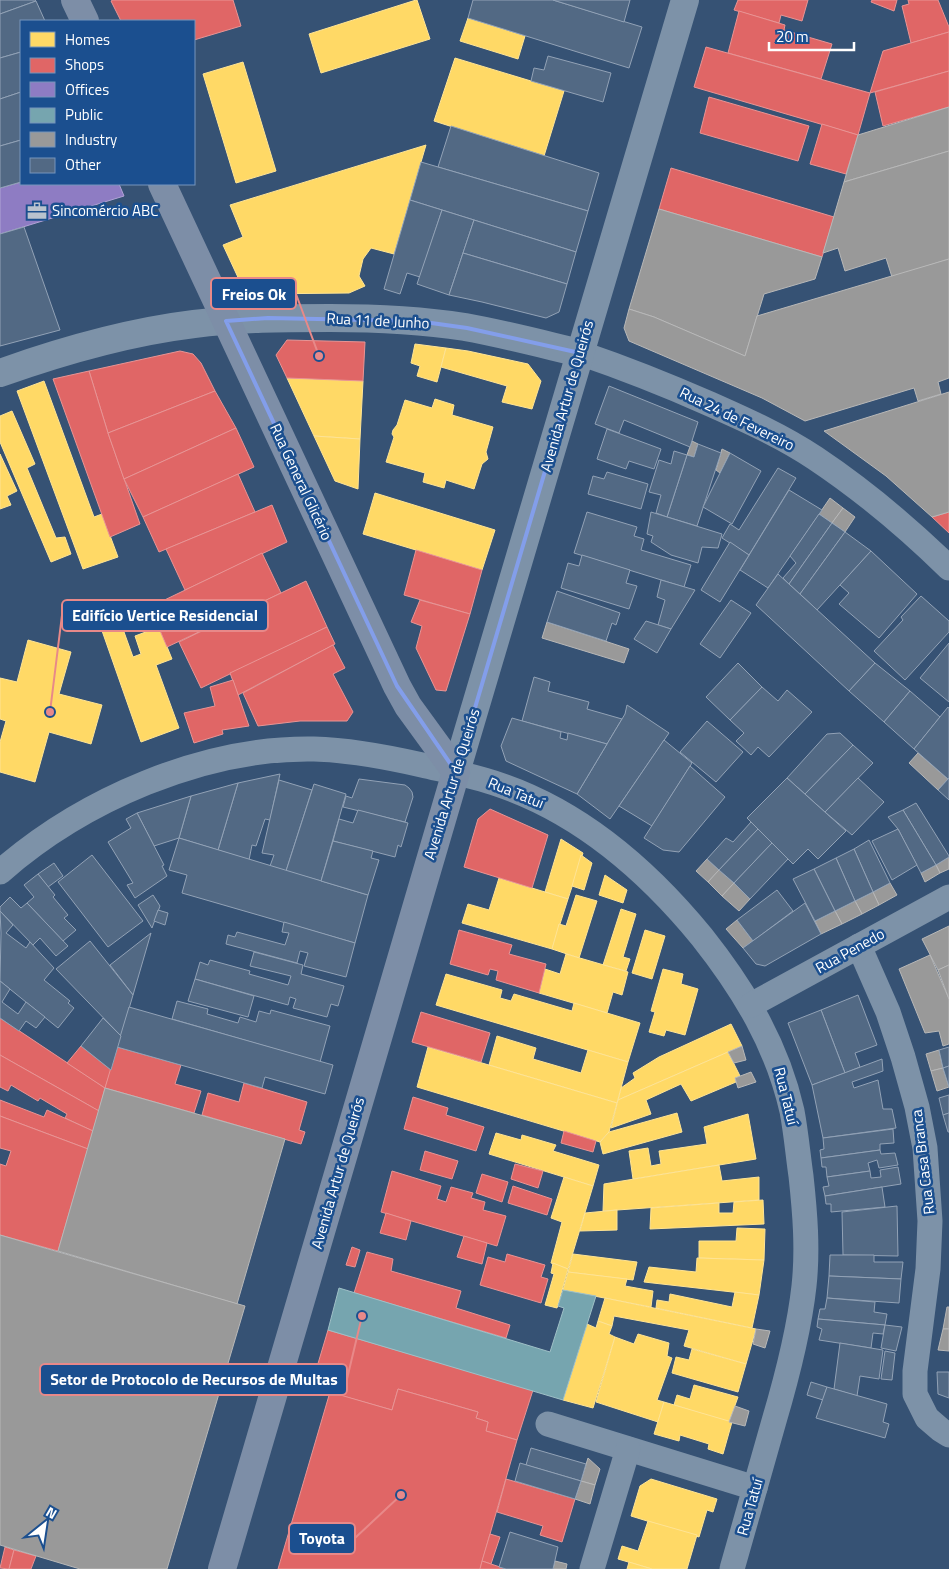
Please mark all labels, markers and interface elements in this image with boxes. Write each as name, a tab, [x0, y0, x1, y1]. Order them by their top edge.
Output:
legend	[20, 20, 195, 185]
scale bar	[769, 20, 854, 52]
text: 20 m	[776, 25, 809, 48]
text: Homes	[65, 28, 110, 51]
text: Shops	[65, 53, 104, 76]
text: Offices	[65, 78, 109, 101]
text: Public	[65, 103, 103, 126]
text: Industry	[65, 128, 117, 151]
text: Other	[65, 153, 101, 176]
place label: Sincomércio ABC	[52, 199, 158, 222]
office icon: Sincomércio ABC	[26, 200, 48, 222]
callout: Freios Ok	[211, 278, 296, 309]
text: Freios Ok	[222, 282, 287, 306]
street label: Rua 11 de Junho	[326, 306, 430, 335]
street label: Avenida Artur de Queirós	[534, 317, 599, 474]
street label: Rua 24 de Fevereiro	[676, 381, 799, 456]
street label: Rua General Glicério	[264, 420, 339, 544]
callout: Edifício Vertice Residencial	[62, 600, 268, 631]
text: Edifício Vertice Residencial	[72, 603, 258, 627]
street label: Avenida Artur de Queirós	[418, 706, 485, 862]
street label: Rua Tatuí	[485, 771, 549, 815]
street label: Rua Penedo	[811, 922, 889, 979]
street label: Rua Tatuí	[768, 1065, 805, 1129]
street label: Avenida Artur de Queirós	[305, 1094, 370, 1251]
street label: Rua Casa Branca	[905, 1108, 940, 1216]
callout: Setor de Protocolo de Recursos de Multas	[40, 1364, 347, 1395]
text: Setor de Protocolo de Recursos de Multas	[50, 1367, 338, 1391]
street label: Rua Tatuí	[730, 1474, 769, 1538]
north arrow	[20, 1499, 70, 1549]
text: N	[42, 1501, 61, 1524]
callout: Toyota	[289, 1523, 355, 1554]
text: Toyota	[299, 1526, 345, 1550]

